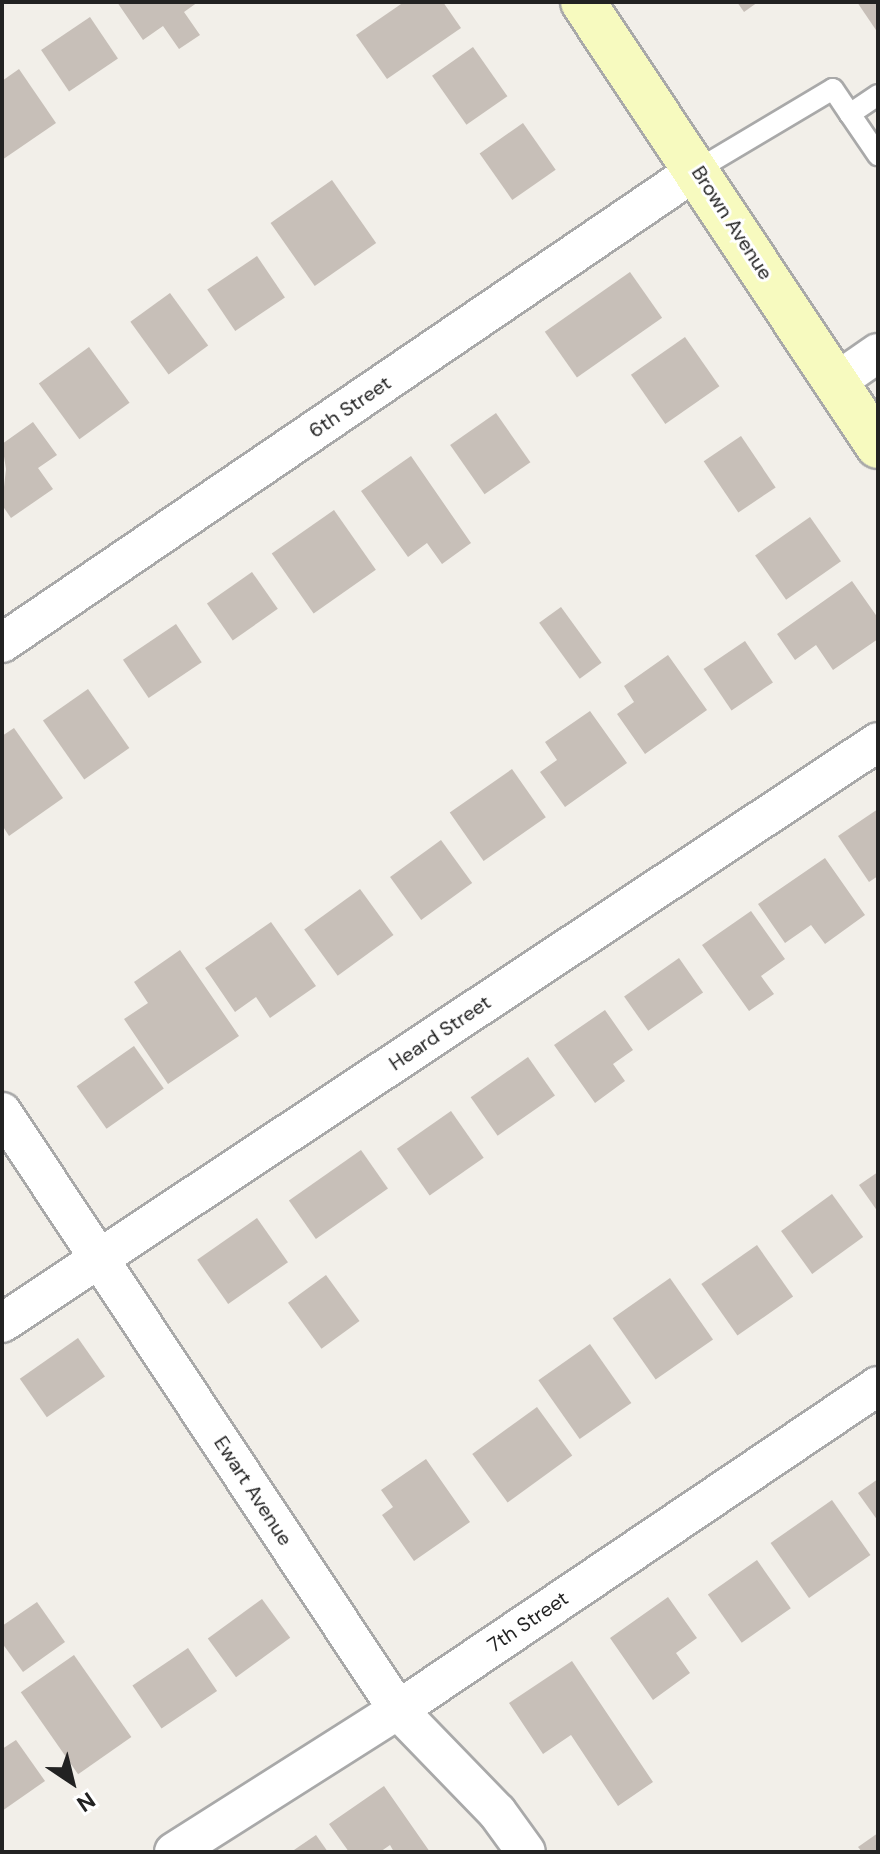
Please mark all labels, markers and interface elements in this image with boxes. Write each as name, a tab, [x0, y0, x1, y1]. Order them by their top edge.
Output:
street label: Brown Avenue	[686, 162, 778, 284]
street label: 6th Street	[304, 371, 396, 443]
street label: Heard Street	[385, 990, 495, 1076]
street label: Ewart Avenue	[209, 1432, 297, 1550]
street label: 7th Street	[483, 1586, 573, 1658]
north arrow	[32, 1742, 112, 1822]
text: N	[71, 1786, 101, 1819]

